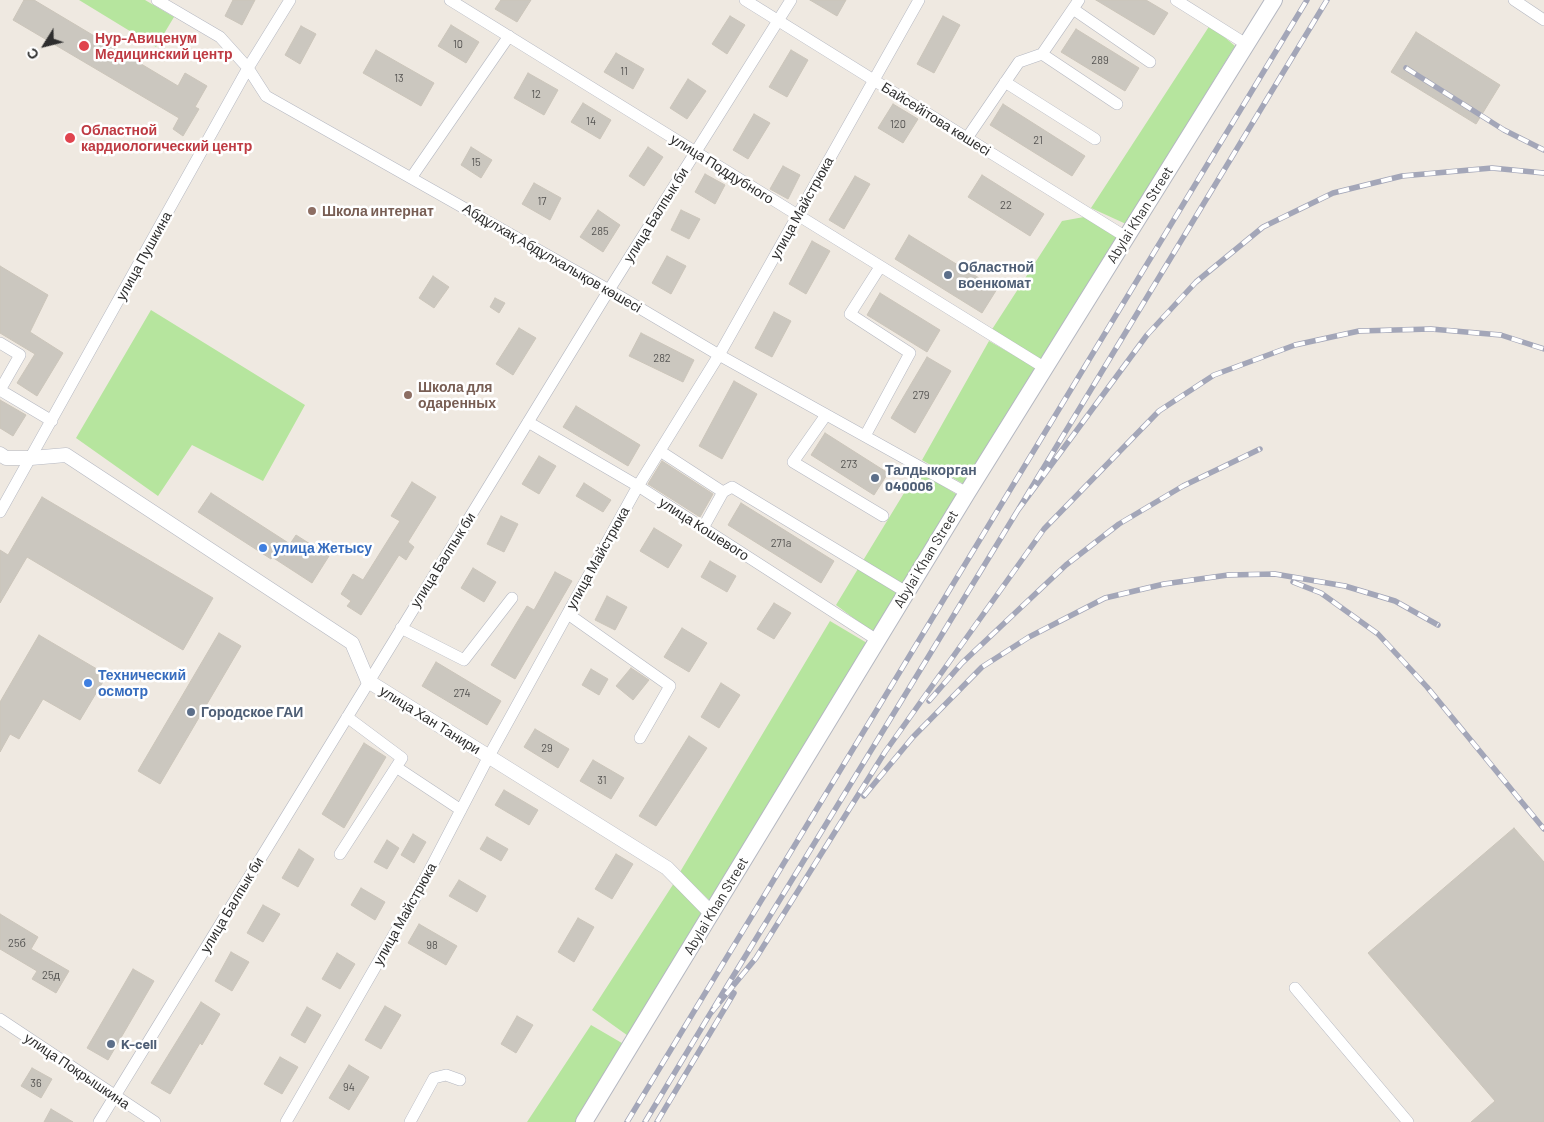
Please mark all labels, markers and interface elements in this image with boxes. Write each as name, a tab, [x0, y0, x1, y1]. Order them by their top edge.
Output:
north arrow	[20, 20, 70, 70]
place label: Нур-Авиценум Медицинский центр	[95, 30, 233, 62]
house number: 10	[453, 37, 463, 51]
marker: Нур-Авиценум Медицинский центр	[77, 39, 91, 53]
text: С	[23, 45, 42, 63]
house number: 289	[1091, 53, 1109, 67]
house number: 11	[620, 64, 628, 78]
house number: 13	[394, 71, 404, 85]
street label: Байсейітова көшесі	[878, 79, 994, 159]
house number: 12	[531, 87, 541, 101]
house number: 14	[586, 114, 596, 128]
house number: 120	[890, 117, 906, 131]
place label: Областной кардиологический центр	[81, 122, 252, 154]
street label: улица Поддубного	[667, 130, 777, 208]
marker: Областной кардиологический центр	[63, 131, 77, 145]
house number: 21	[1033, 133, 1043, 147]
street label: улица Майстрюка	[767, 154, 837, 262]
house number: 15	[471, 155, 481, 169]
street label: Abylai Khan Street	[1103, 163, 1177, 267]
street label: улица Балпык би	[620, 164, 692, 266]
house number: 17	[537, 194, 547, 208]
house number: 22	[1000, 198, 1012, 212]
street label: Абдұлхақ Абдұлхалықов көшесі	[460, 200, 644, 316]
place label: Школа интернат	[322, 203, 434, 219]
marker: Школа интернат	[306, 205, 318, 217]
street label: улица Пушкина	[113, 209, 175, 303]
house number: 285	[591, 224, 609, 238]
place label: Областной военкомат	[958, 259, 1034, 292]
marker: Областной военкомат	[942, 269, 954, 281]
house number: 282	[653, 351, 671, 365]
place label: Школа для одаренных	[418, 379, 496, 412]
house number: 279	[913, 388, 929, 402]
marker: Школа для одаренных	[402, 389, 414, 401]
house number: 273	[841, 457, 857, 471]
place label: Талдыкорган 040006	[885, 462, 977, 494]
marker: Талдыкорган 040006	[869, 472, 881, 484]
street label: улица Кошевого	[656, 494, 752, 564]
street label: улица Майстрюка	[563, 504, 633, 612]
street label: Abylai Khan Street	[890, 507, 962, 611]
street label: улица Балпык би	[407, 509, 479, 611]
house number: 271a	[771, 536, 791, 550]
place label: улица Жетысу	[273, 540, 372, 556]
marker: улица Жетысу	[257, 542, 269, 554]
place label: Технический осмотр	[98, 667, 186, 700]
marker: Технический осмотр	[82, 677, 94, 689]
street label: улица Хан Танири	[376, 682, 484, 758]
house number: 274	[453, 686, 471, 700]
place label: Городское ГАИ	[201, 704, 303, 720]
marker: Городское ГАИ	[185, 706, 197, 718]
house number: 29	[541, 741, 553, 755]
house number: 31	[597, 773, 607, 787]
street label: улица Балпык би	[197, 854, 267, 956]
street label: Abylai Khan Street	[680, 854, 752, 958]
street label: улица Майстрюка	[370, 860, 440, 968]
house number: 25б	[8, 936, 26, 950]
house number: 98	[426, 938, 438, 952]
house number: 25д	[42, 968, 60, 982]
street label: улица Покрышкина	[21, 1029, 133, 1113]
place label: K-cell	[121, 1036, 157, 1052]
marker: K-cell	[105, 1038, 117, 1050]
house number: 36	[30, 1076, 42, 1090]
house number: 94	[343, 1080, 355, 1094]

